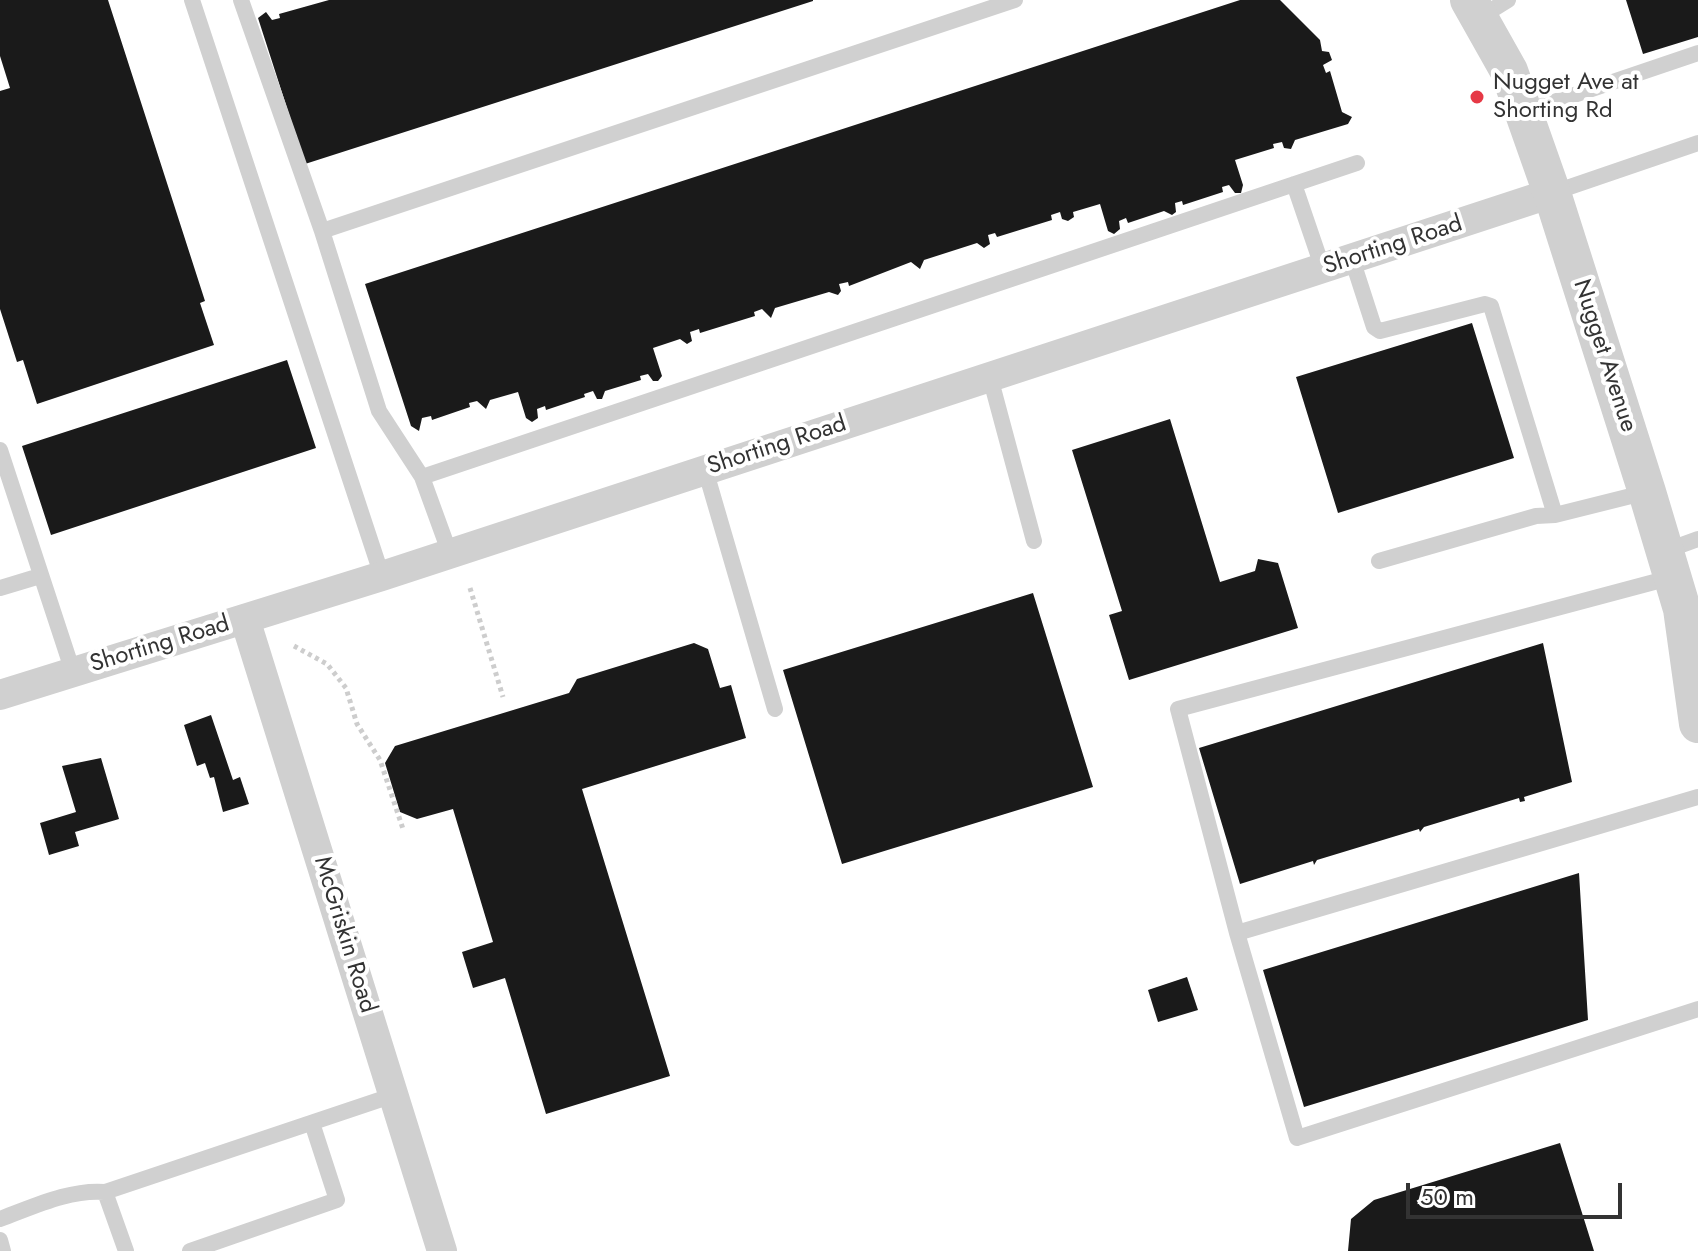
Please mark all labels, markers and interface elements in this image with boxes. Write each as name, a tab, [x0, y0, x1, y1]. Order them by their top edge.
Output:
place label: Nugget Ave at Shorting Rd	[1493, 69, 1639, 125]
marker: Nugget Ave at Shorting Rd	[1468, 88, 1486, 106]
street label: Shorting Road	[1320, 210, 1466, 282]
street label: Nugget Avenue	[1566, 276, 1642, 436]
street label: Shorting Road	[704, 410, 850, 482]
street label: Shorting Road	[87, 610, 233, 680]
street label: McGriskin Road	[307, 853, 381, 1017]
scale bar	[1410, 1167, 1626, 1217]
text: 50 m	[1420, 1179, 1474, 1214]

